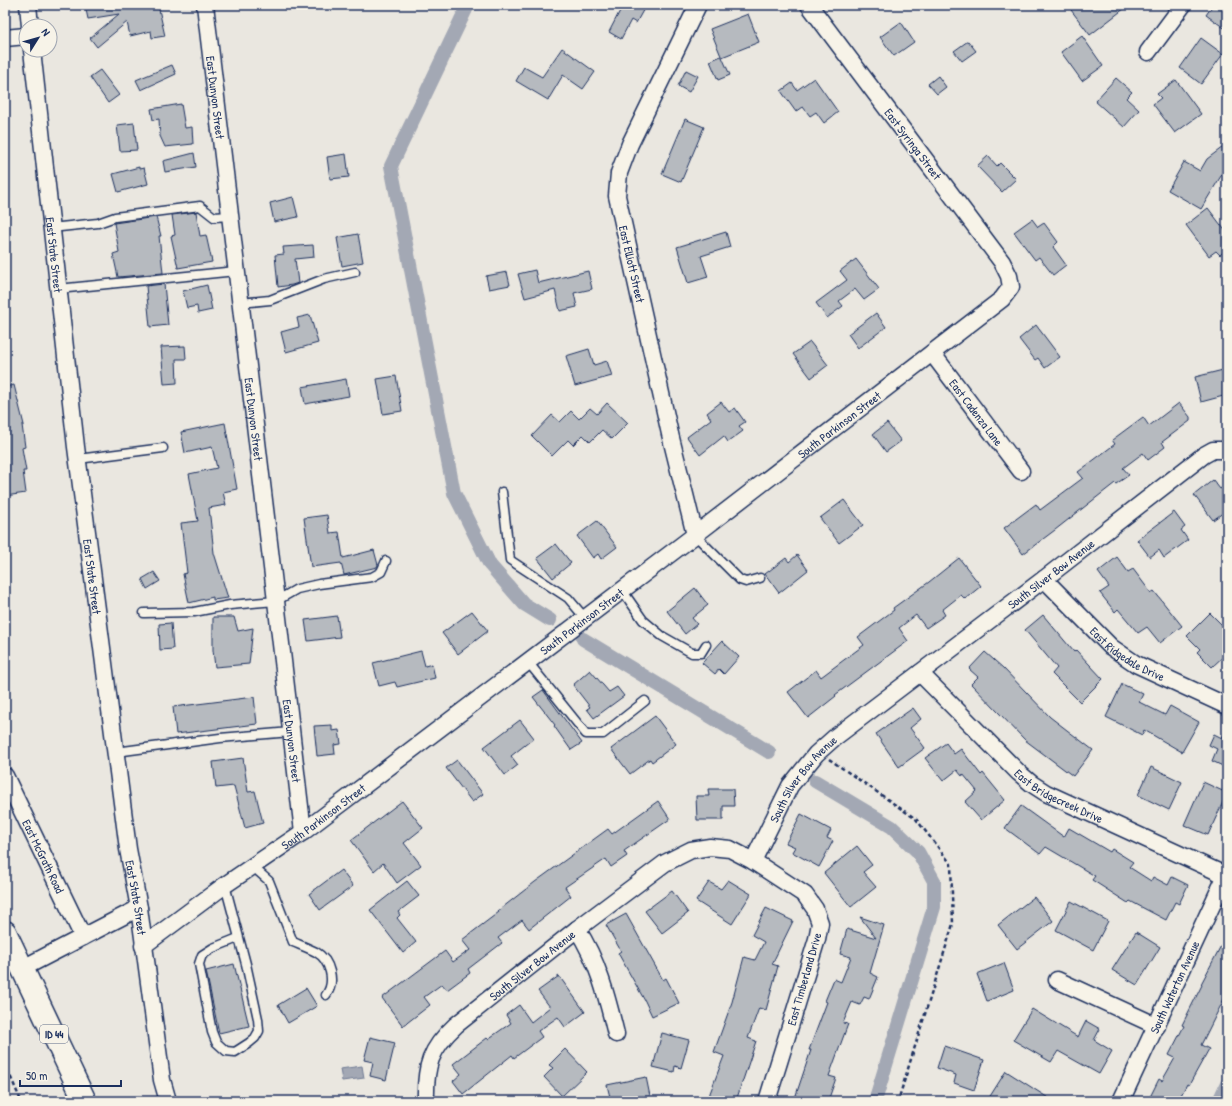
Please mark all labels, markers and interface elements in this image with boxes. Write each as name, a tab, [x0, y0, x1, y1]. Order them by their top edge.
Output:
north arrow	[18, 18, 58, 58]
text: N	[39, 25, 53, 39]
street label: East Dunyon Street	[203, 55, 229, 141]
street label: East Syringa Street	[880, 105, 946, 184]
street label: East State Street	[42, 216, 67, 294]
street label: East Elliott Street	[615, 224, 649, 305]
street label: East Cadenza Lane	[946, 375, 1008, 449]
street label: East Dunyon Street	[241, 377, 268, 462]
street label: South Parkinson Street	[794, 386, 885, 462]
street label: South Silver Bow Avenue	[1004, 535, 1098, 612]
street label: East State Street	[79, 538, 106, 616]
street label: South Parkinson Street	[536, 583, 628, 658]
street label: East Ridgedale Drive	[1087, 622, 1168, 685]
street label: East Dunyon Street	[279, 698, 306, 784]
street label: South Silver Bow Avenue	[765, 731, 840, 825]
street label: East Bridgecreek Drive	[1011, 765, 1106, 827]
street label: South Parkinson Street	[278, 779, 369, 853]
street label: East McGrath Road	[19, 816, 69, 896]
street label: East State Street	[122, 859, 151, 937]
street label: South Silver Bow Avenue	[485, 925, 579, 1004]
street label: East Timberland Drive	[783, 930, 825, 1027]
street label: South Waterton Avenue	[1145, 937, 1203, 1036]
road number: ID 44	[40, 1025, 68, 1043]
scale bar	[20, 1062, 121, 1088]
text: 50 m	[26, 1067, 47, 1084]

